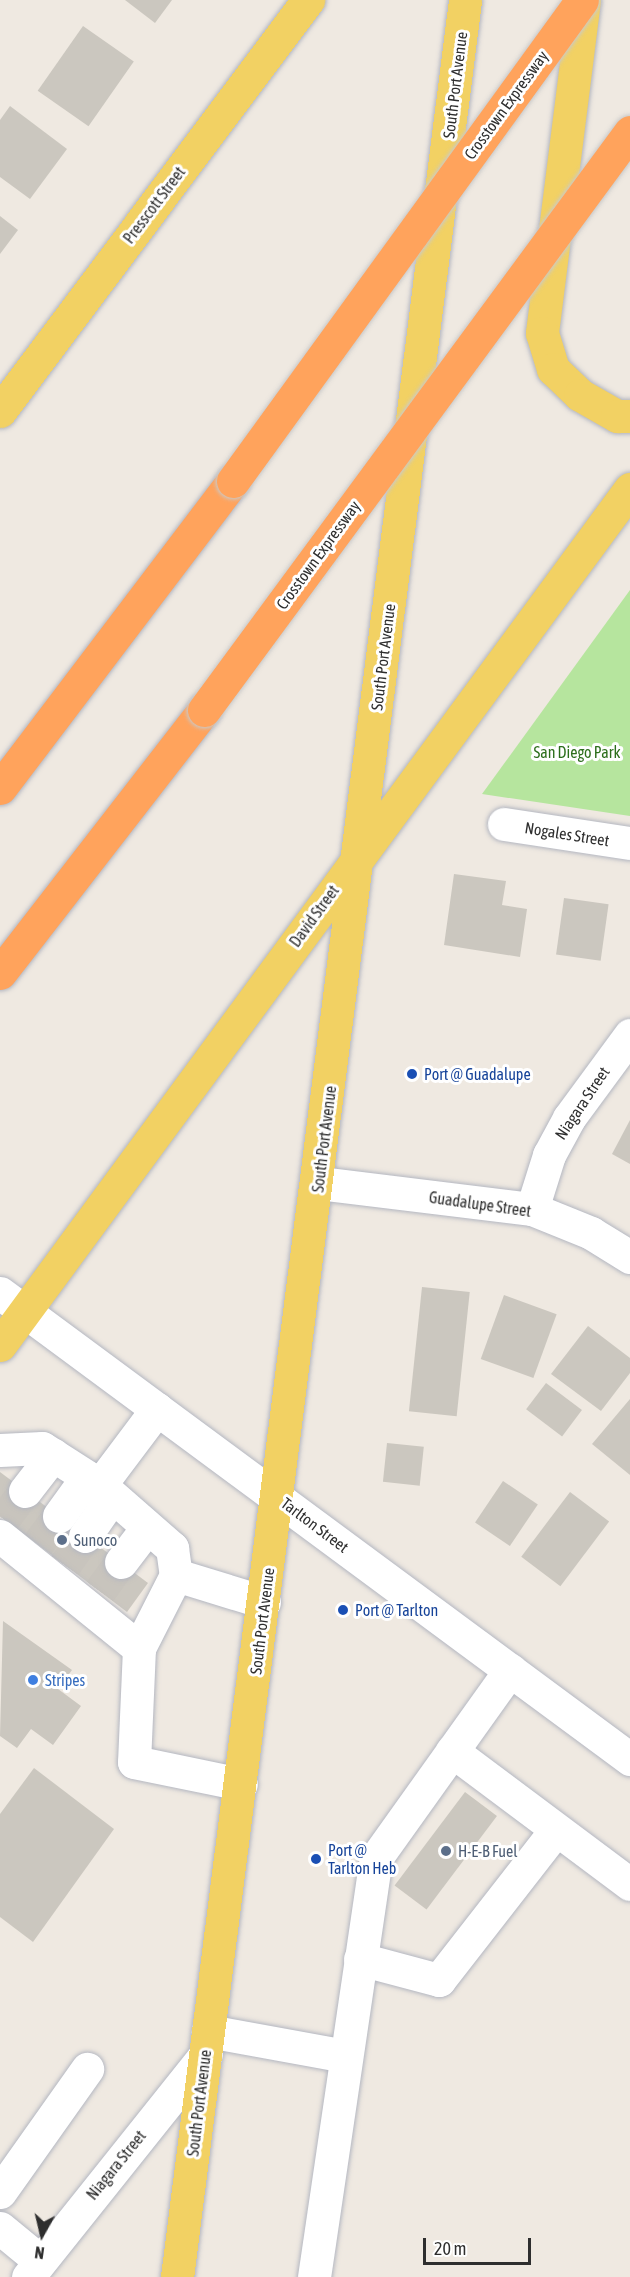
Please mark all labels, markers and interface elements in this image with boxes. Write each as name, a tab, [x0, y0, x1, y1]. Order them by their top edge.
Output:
street label: South Port Avenue	[439, 31, 471, 139]
street label: Crosstown Expressway	[460, 47, 552, 163]
street label: Presscott Street	[119, 163, 189, 247]
street label: Crosstown Expressway	[272, 497, 364, 613]
street label: South Port Avenue	[367, 603, 399, 711]
park label: San Diego Park	[533, 742, 621, 762]
street label: Nogales Street	[523, 818, 611, 850]
street label: David Street	[285, 881, 343, 951]
street label: Niagara Street	[551, 1063, 613, 1143]
place label: Port @ Guadalupe	[424, 1064, 531, 1084]
marker: Port @ Guadalupe	[405, 1067, 419, 1081]
street label: South Port Avenue	[308, 1085, 340, 1193]
street label: Guadalupe Street	[428, 1187, 532, 1221]
street label: Tarlton Street	[278, 1493, 352, 1557]
place label: Sunoco	[74, 1530, 117, 1550]
marker: Sunoco	[55, 1533, 69, 1547]
street label: South Port Avenue	[246, 1567, 278, 1675]
place label: Port @ Tarlton	[355, 1600, 438, 1620]
marker: Port @ Tarlton	[336, 1603, 350, 1617]
place label: Stripes	[45, 1670, 85, 1690]
marker: Stripes	[26, 1673, 40, 1687]
place label: Port @ Tarlton Heb	[328, 1840, 396, 1878]
place label: H-E-B Fuel	[458, 1841, 517, 1861]
marker: H-E-B Fuel	[439, 1844, 453, 1858]
marker: Port @ Tarlton Heb	[309, 1852, 323, 1866]
street label: South Port Avenue	[183, 2049, 215, 2157]
street label: Niagara Street	[82, 2126, 150, 2204]
north arrow	[12, 2205, 72, 2265]
scale bar	[426, 2226, 534, 2264]
text: 20 m	[434, 2238, 466, 2259]
text: N	[34, 2243, 45, 2262]

